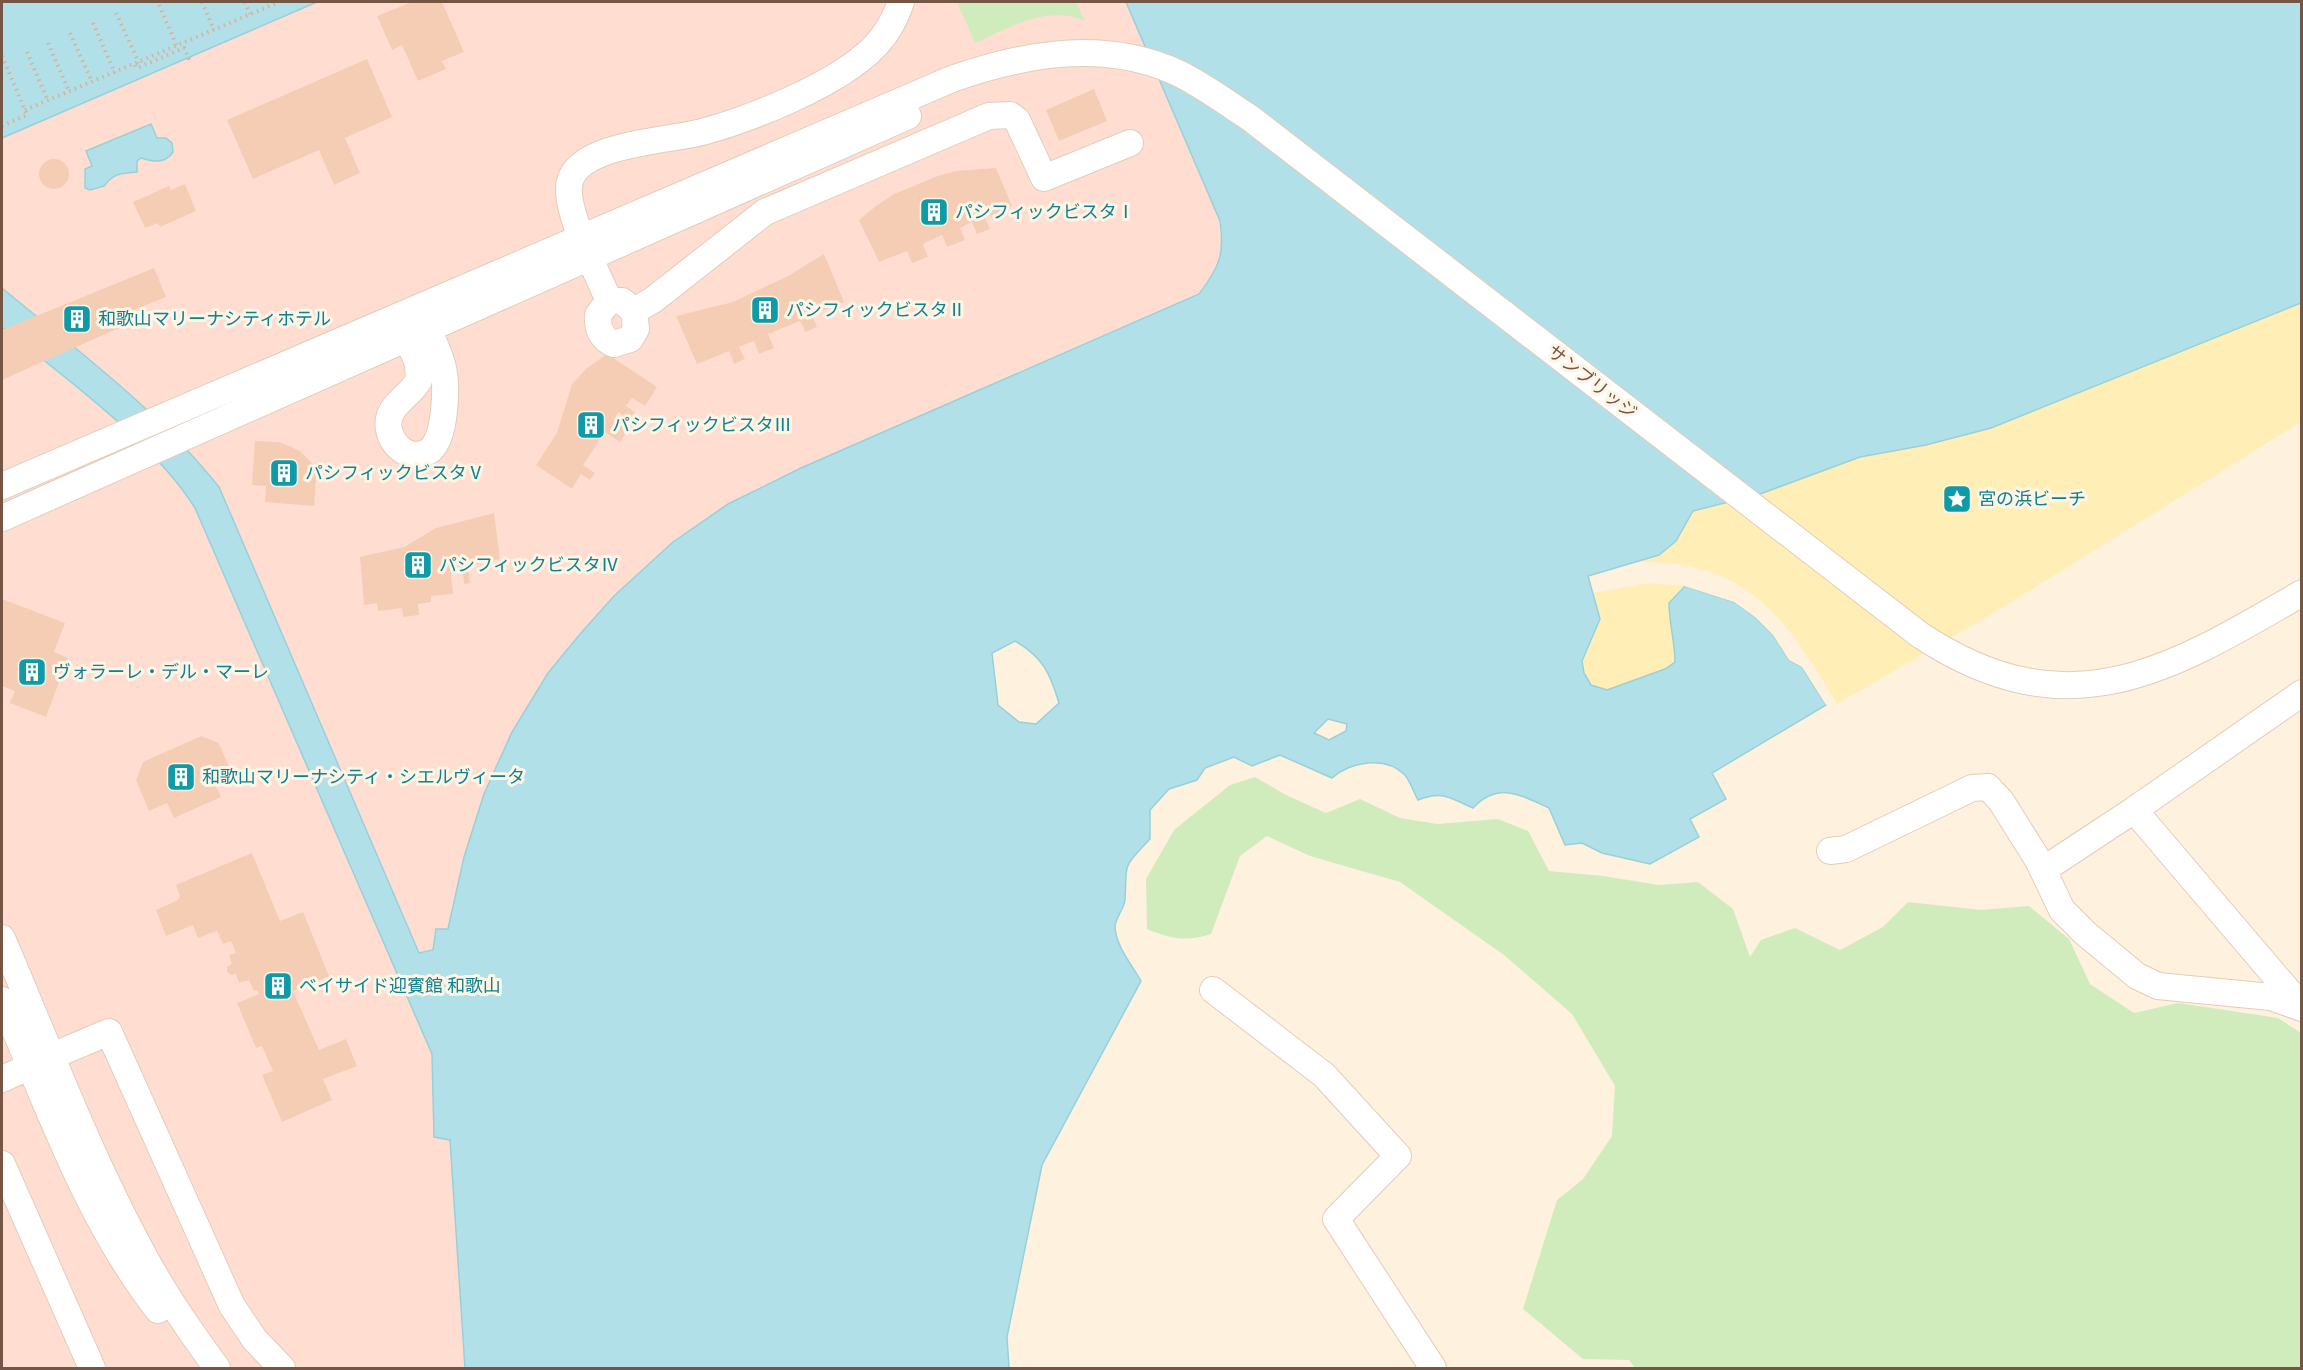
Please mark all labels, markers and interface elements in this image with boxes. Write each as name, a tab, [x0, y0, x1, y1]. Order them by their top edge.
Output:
building icon: パシフィックビスタⅠ	[918, 196, 950, 228]
place label: パシフィックビスタⅠ	[955, 198, 1135, 225]
building icon: パシフィックビスタⅡ	[749, 294, 781, 326]
place label: パシフィックビスタⅡ	[786, 296, 966, 323]
building icon: 和歌山マリーナシティホテル	[61, 303, 93, 335]
place label: 和歌山マリーナシティホテル	[98, 305, 331, 332]
street label: サンブリッジ	[1542, 338, 1643, 425]
building icon: パシフィックビスタⅢ	[575, 409, 607, 441]
place label: パシフィックビスタⅢ	[612, 411, 792, 438]
building icon: パシフィックビスタⅤ	[268, 457, 300, 489]
place label: パシフィックビスタⅤ	[305, 459, 485, 486]
place icon: 宮の浜ビーチ	[1941, 483, 1973, 515]
place label: 宮の浜ビーチ	[1978, 485, 2086, 512]
building icon: パシフィックビスタⅣ	[402, 549, 434, 581]
place label: パシフィックビスタⅣ	[439, 551, 619, 578]
building icon: ヴォラーレ・デル・マーレ	[16, 656, 48, 688]
place label: ヴォラーレ・デル・マーレ	[53, 658, 269, 685]
building icon: 和歌山マリーナシティ・シエルヴィータ	[165, 761, 197, 793]
place label: 和歌山マリーナシティ・シエルヴィータ	[202, 763, 525, 790]
building icon: ベイサイド迎賓館 和歌山	[262, 970, 294, 1002]
place label: ベイサイド迎賓館 和歌山	[299, 972, 501, 999]

